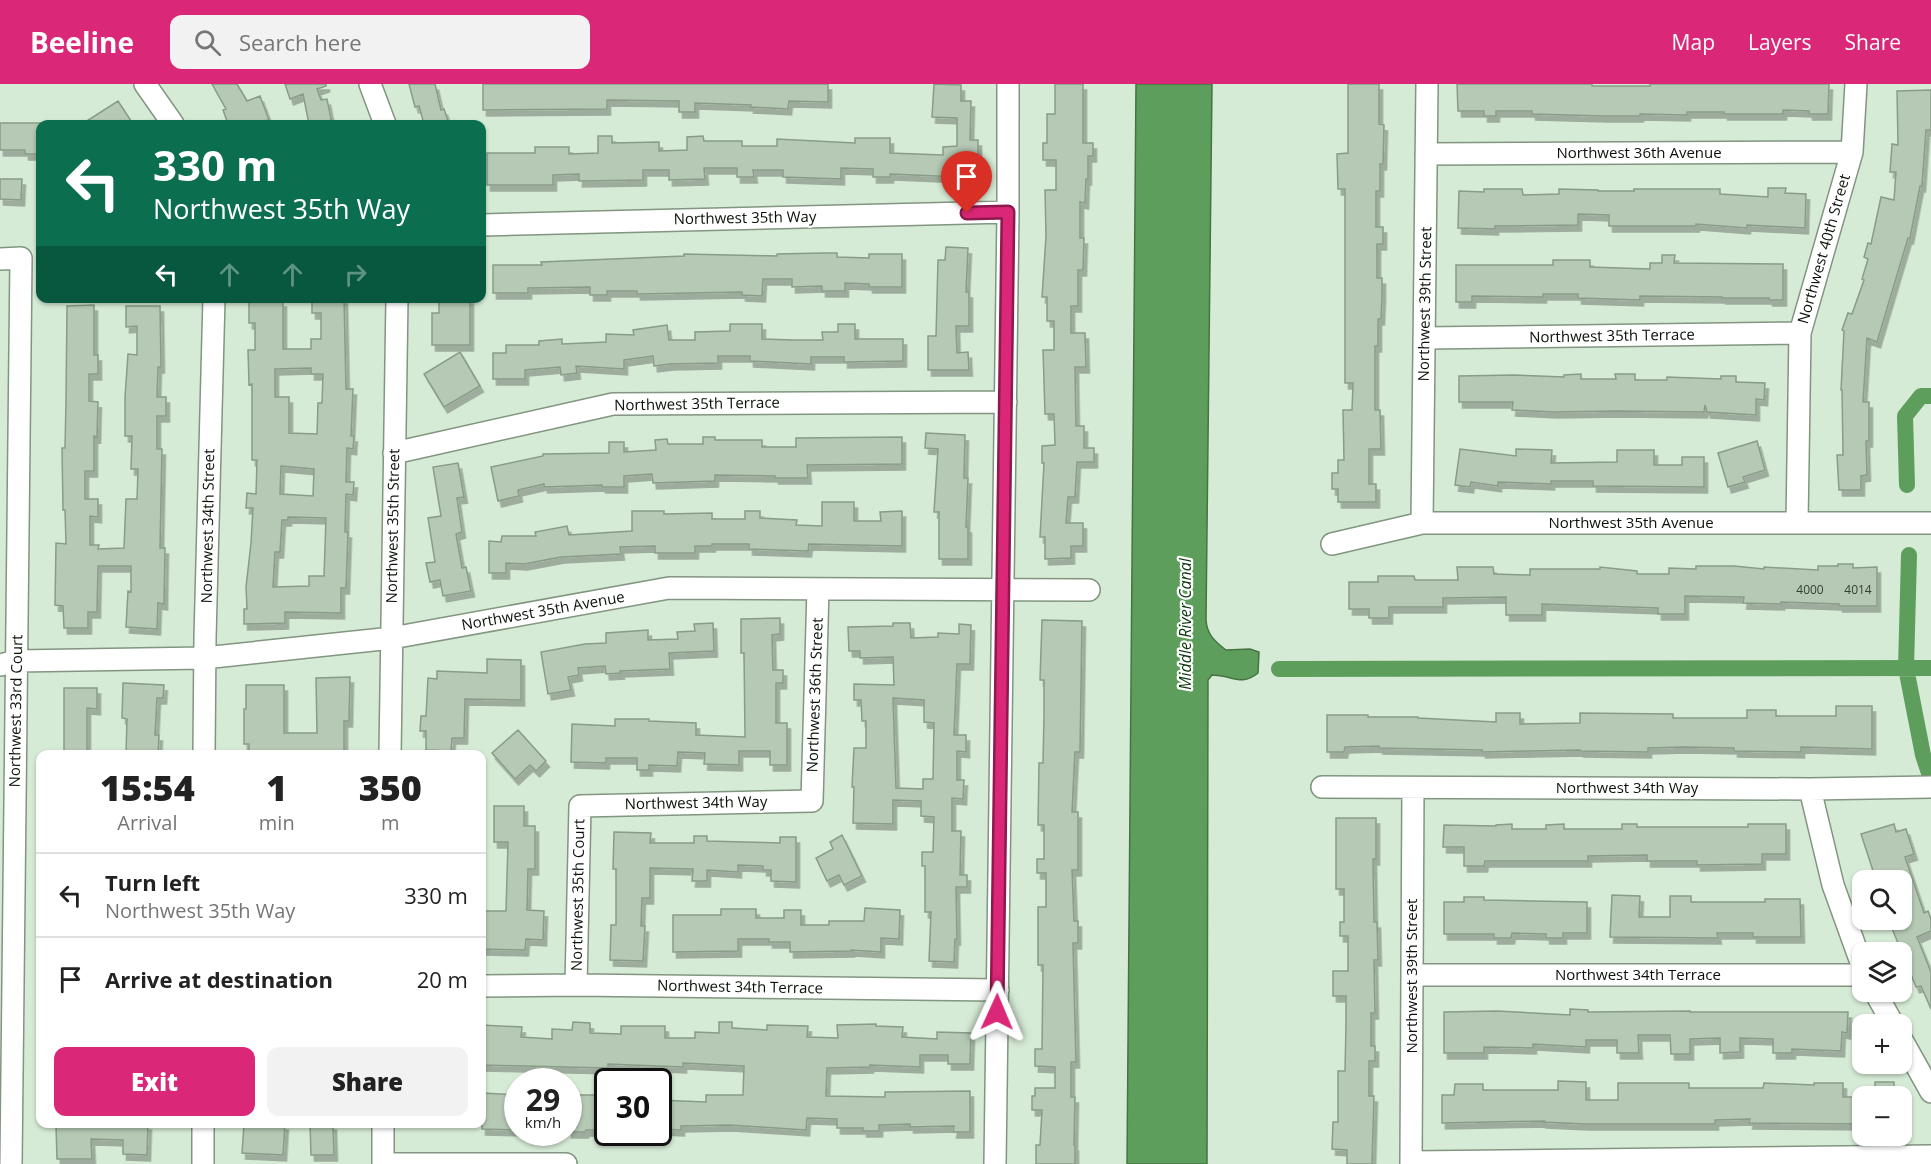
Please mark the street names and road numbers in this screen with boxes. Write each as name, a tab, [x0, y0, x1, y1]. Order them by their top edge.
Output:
street label: Northwest 36th Avenue	[1556, 142, 1722, 162]
street label: Northwest 40th Street	[1792, 172, 1854, 326]
street label: Northwest 35th Way	[673, 206, 817, 228]
street label: Northwest 39th Street	[1413, 226, 1435, 382]
street label: Northwest 35th Terrace	[1529, 324, 1695, 346]
street label: Northwest 35th Terrace	[614, 392, 780, 414]
street label: Northwest 34th Street	[196, 448, 218, 604]
street label: Northwest 35th Street	[381, 448, 403, 604]
street label: Northwest 35th Avenue	[1548, 512, 1714, 532]
street label: Northwest 35th Avenue	[460, 586, 626, 634]
street label: Northwest 36th Street	[801, 617, 827, 773]
street label: Northwest 33rd Court	[4, 634, 26, 788]
street label: Northwest 34th Way	[1556, 777, 1699, 797]
street label: Northwest 34th Way	[624, 791, 768, 813]
street label: Northwest 35th Court	[566, 819, 588, 971]
street label: Northwest 39th Street	[1401, 899, 1421, 1053]
street label: Northwest 34th Terrace	[1555, 964, 1721, 984]
street label: Northwest 34th Terrace	[657, 975, 823, 997]

